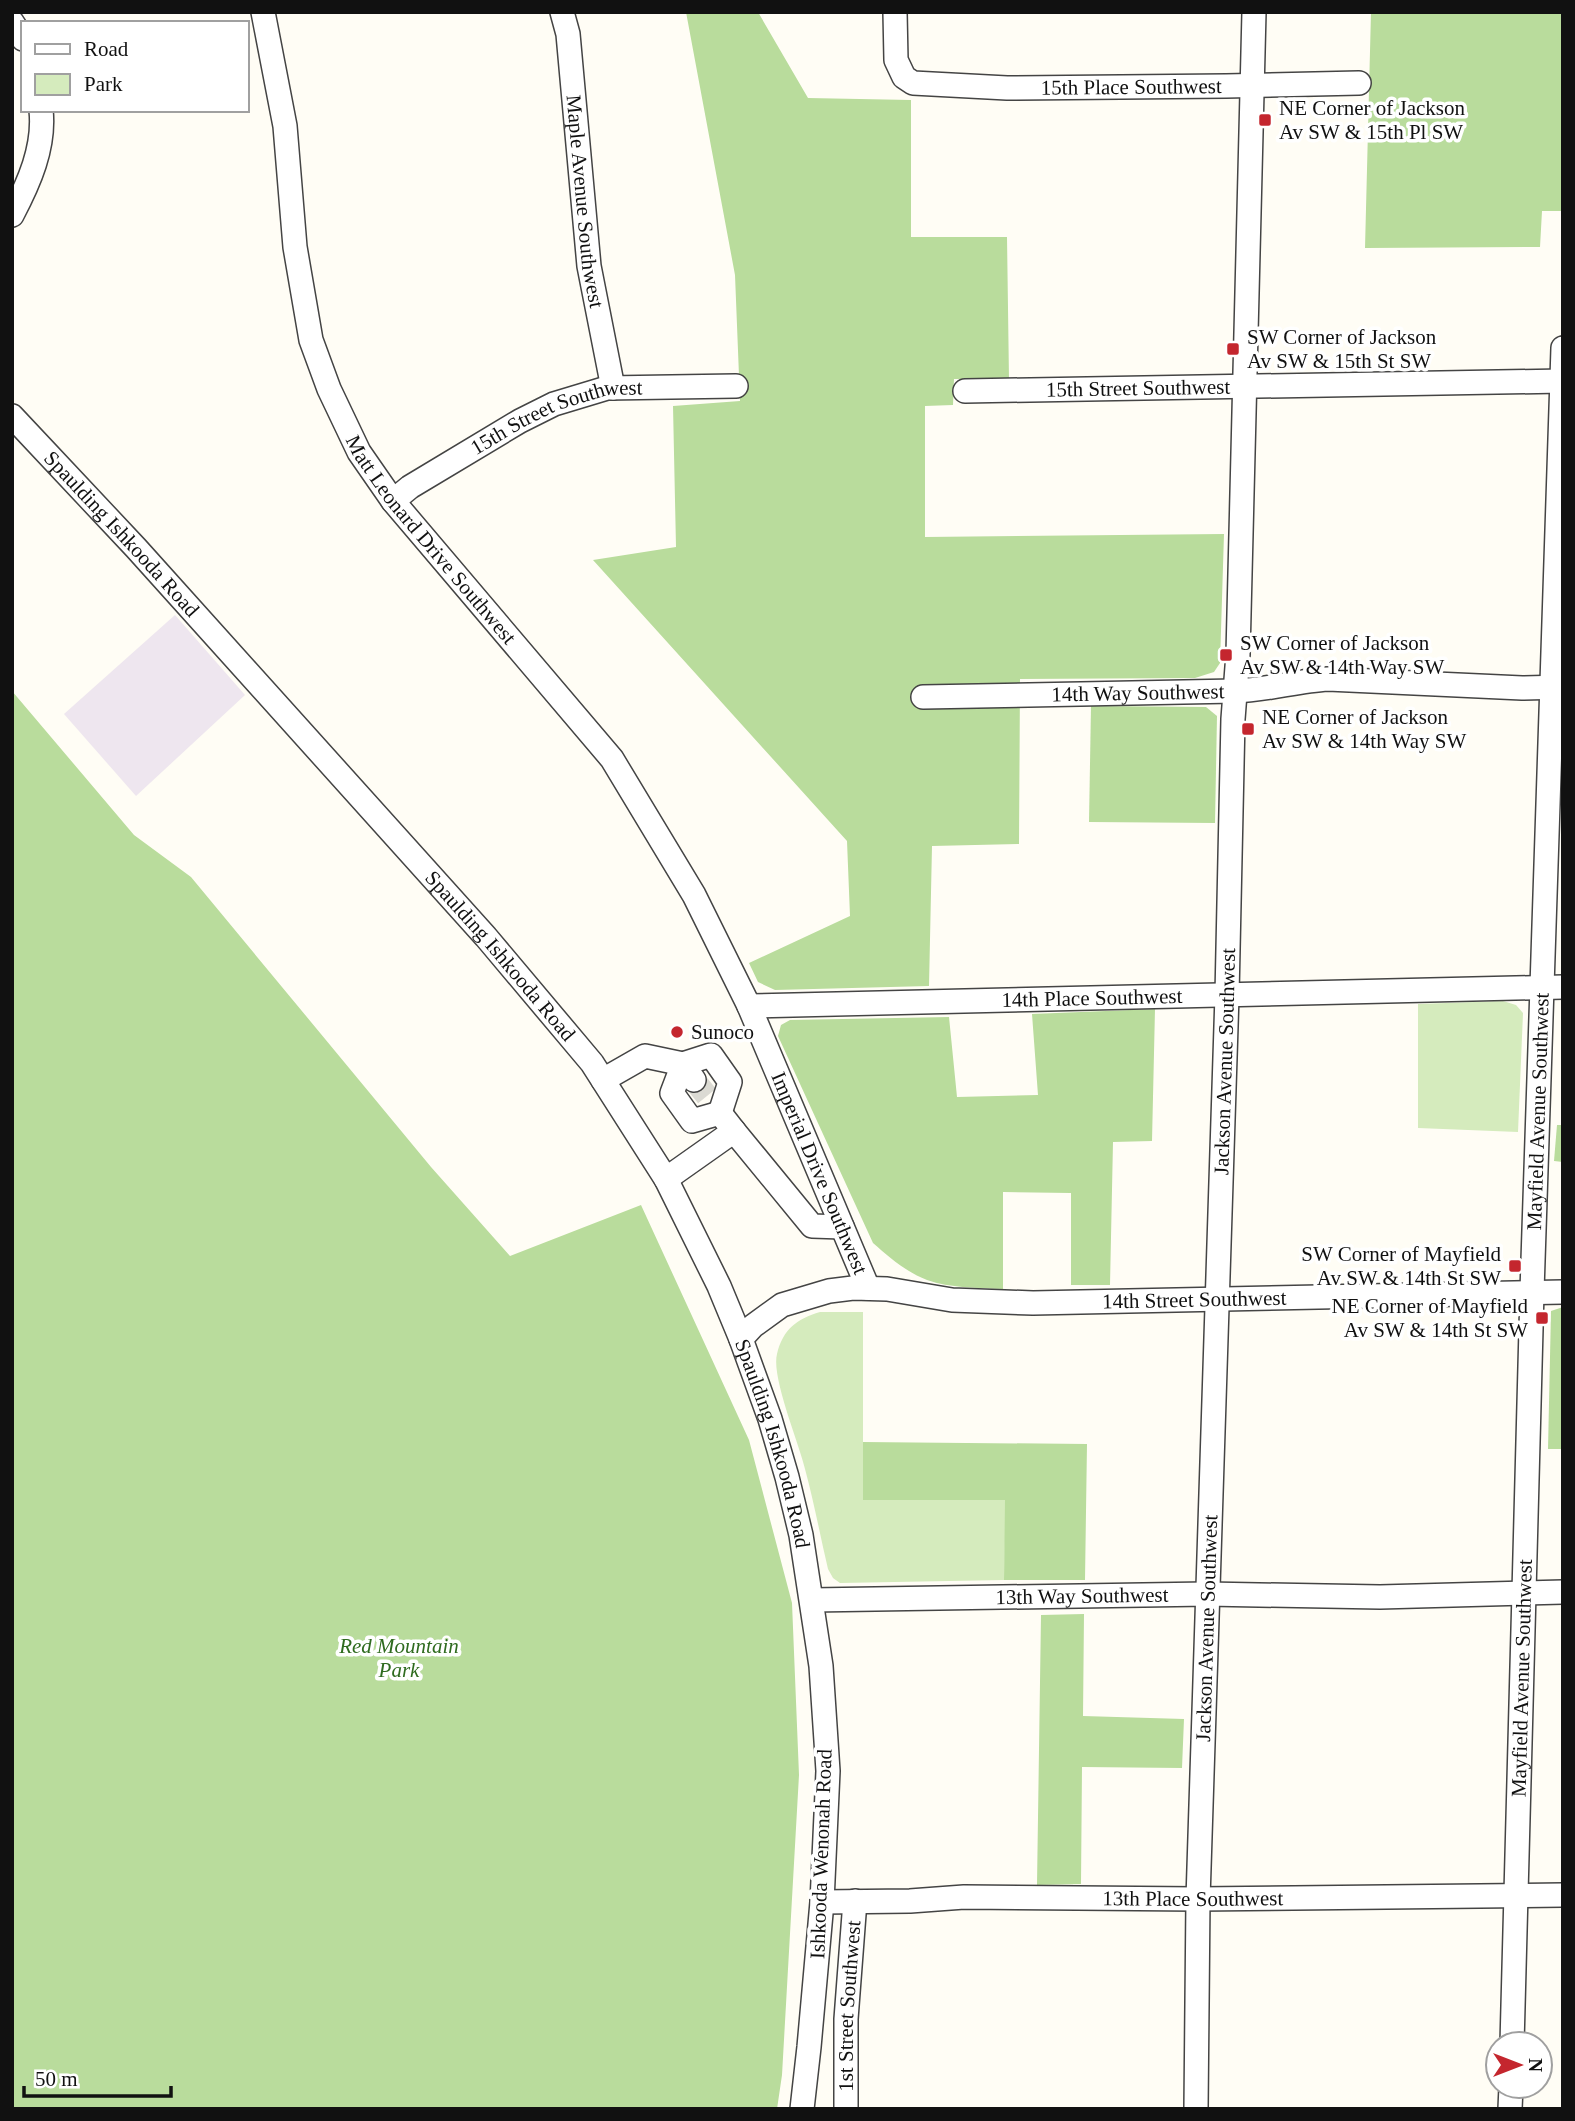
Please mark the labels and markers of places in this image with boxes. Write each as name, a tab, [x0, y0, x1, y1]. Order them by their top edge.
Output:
place label: NE Corner of Jackson Av SW & 15th Pl SW	[1279, 96, 1466, 144]
marker: NE Corner of Jackson Av SW & 15th Pl SW	[1257, 112, 1273, 128]
place label: SW Corner of Jackson Av SW & 15th St SW	[1247, 325, 1437, 373]
marker: SW Corner of Jackson Av SW & 15th St SW	[1225, 341, 1241, 357]
place label: SW Corner of Jackson Av SW & 14th Way SW	[1240, 631, 1444, 679]
marker: SW Corner of Jackson Av SW & 14th Way SW	[1218, 647, 1234, 663]
place label: NE Corner of Jackson Av SW & 14th Way SW	[1262, 705, 1466, 753]
marker: NE Corner of Jackson Av SW & 14th Way SW	[1240, 721, 1256, 737]
place label: Sunoco	[691, 1020, 754, 1044]
marker: Sunoco	[669, 1024, 685, 1040]
place label: SW Corner of Mayfield Av SW & 14th St SW	[1301, 1242, 1501, 1290]
marker: SW Corner of Mayfield Av SW & 14th St SW	[1507, 1258, 1523, 1274]
place label: NE Corner of Mayfield Av SW & 14th St SW	[1331, 1294, 1528, 1342]
marker: NE Corner of Mayfield Av SW & 14th St SW	[1534, 1310, 1550, 1326]

